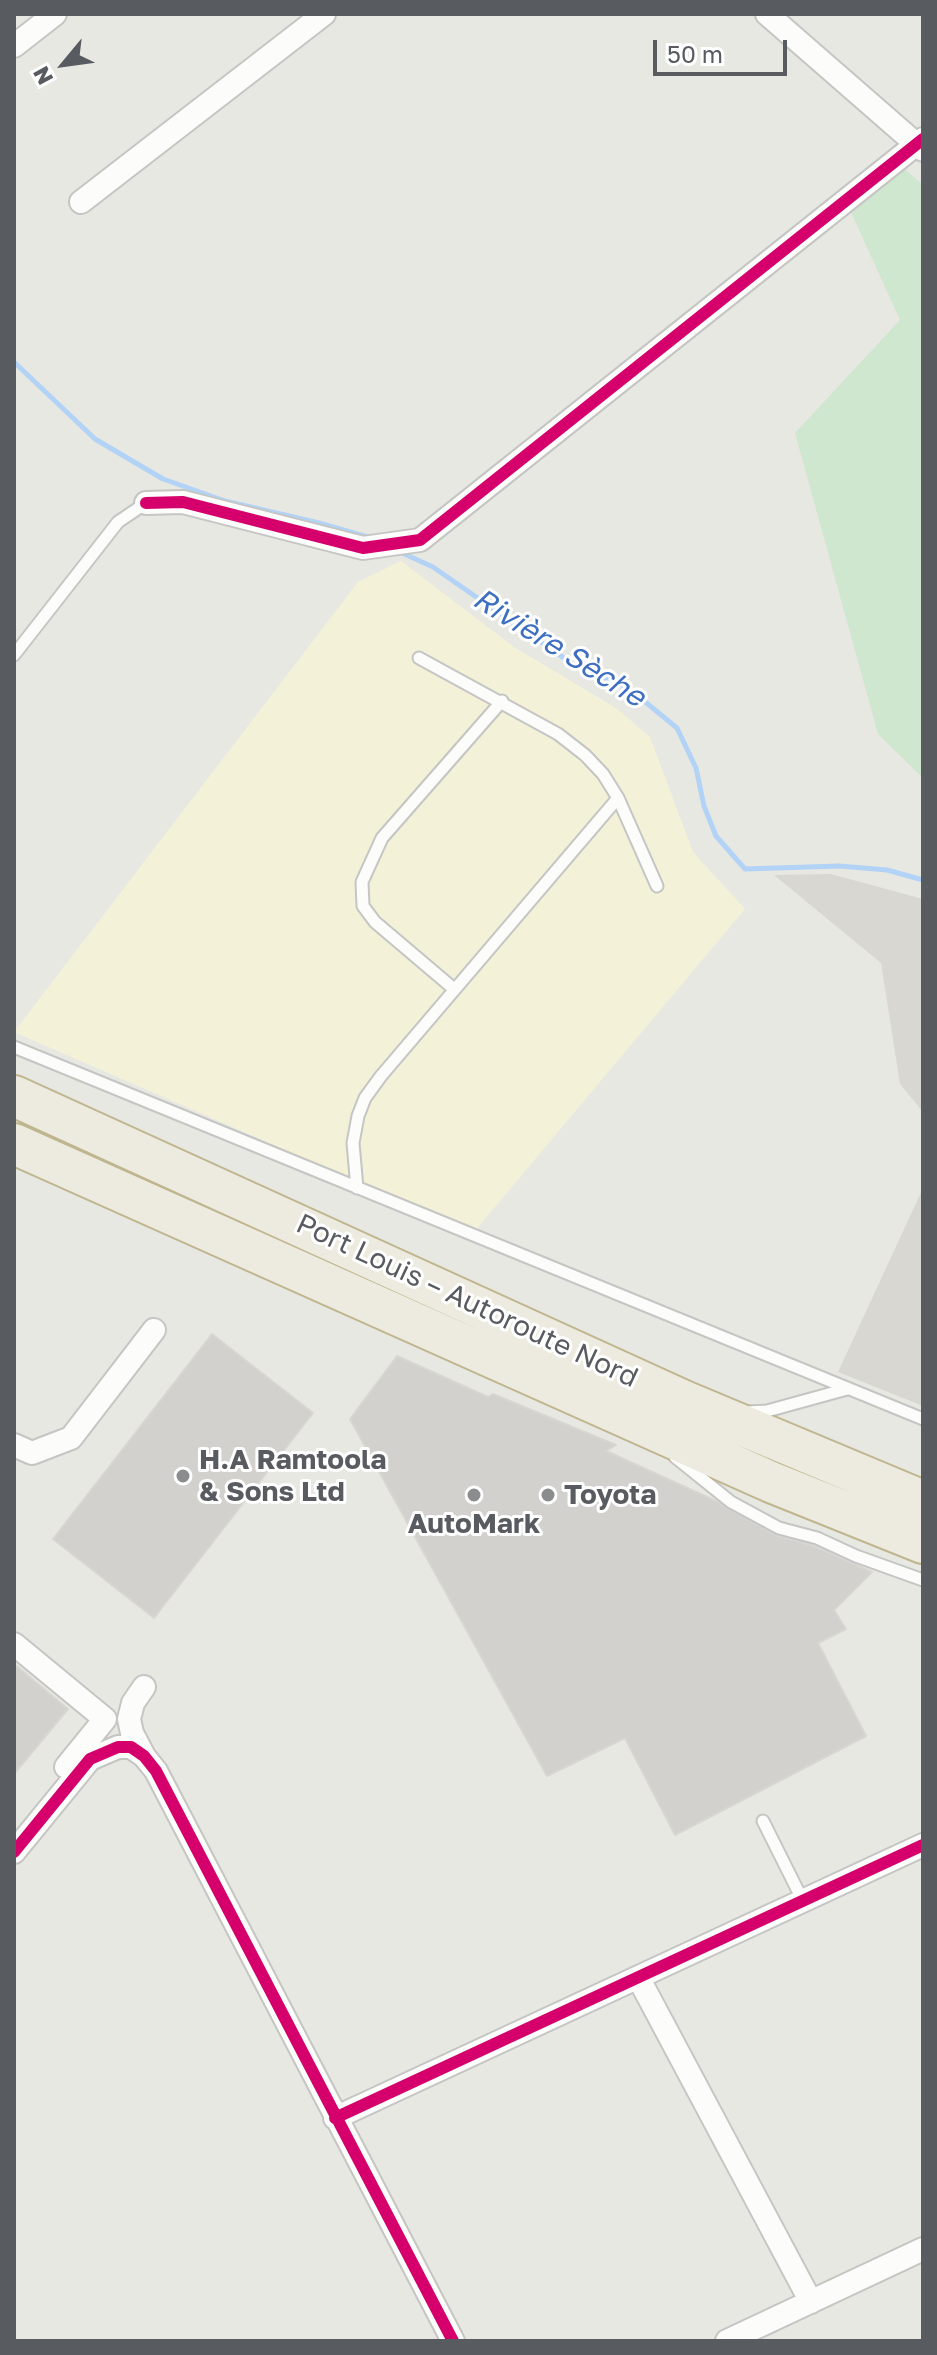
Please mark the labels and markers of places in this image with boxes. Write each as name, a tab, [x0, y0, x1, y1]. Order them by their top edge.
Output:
place label: H.A Ramtoola & Sons Ltd	[199, 1443, 387, 1509]
marker: H.A Ramtoola & Sons Ltd	[174, 1467, 192, 1485]
place label: Toyota	[564, 1478, 657, 1512]
marker: AutoMark	[465, 1486, 483, 1504]
marker: Toyota	[539, 1486, 557, 1504]
place label: AutoMark	[408, 1507, 540, 1541]

